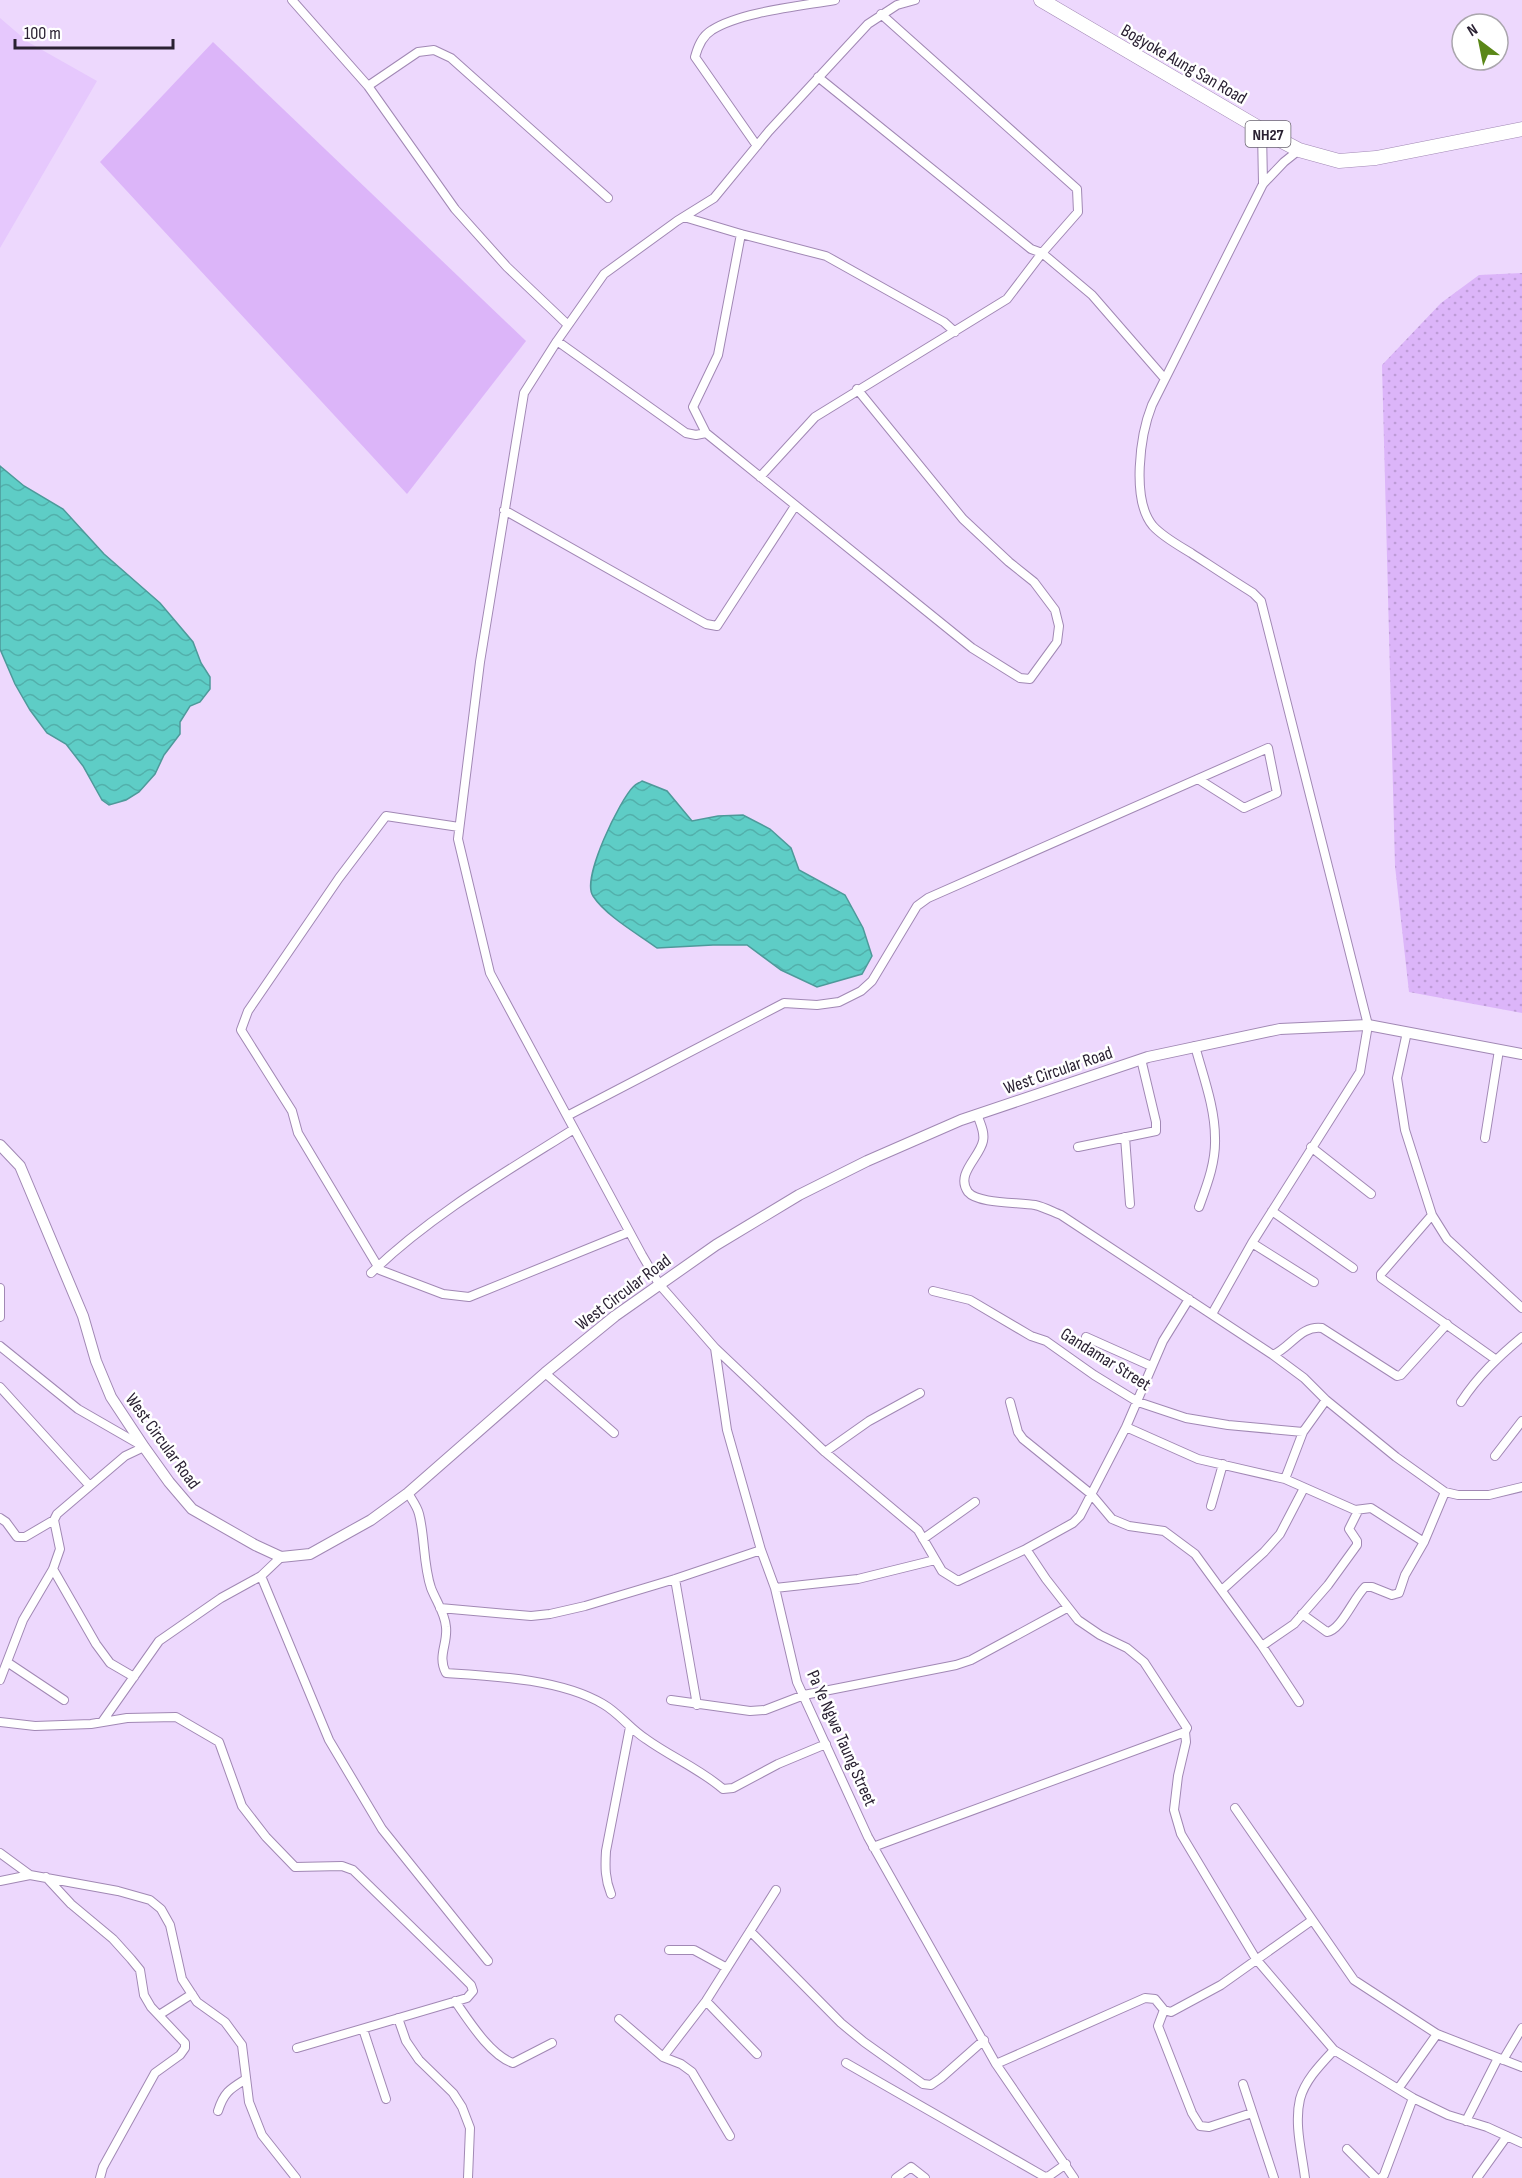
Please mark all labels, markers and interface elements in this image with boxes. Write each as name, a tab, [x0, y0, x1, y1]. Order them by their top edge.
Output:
scale bar	[15, 12, 172, 50]
north arrow	[1450, 12, 1510, 72]
street label: Bogyoke Aung San Road	[1117, 20, 1250, 109]
text: N	[1464, 20, 1482, 41]
text: 100 m	[24, 23, 61, 44]
road number: NH27	[1246, 121, 1290, 147]
street label: West Circular Road	[1001, 1042, 1115, 1099]
street label: West Circular Road	[572, 1250, 675, 1335]
street label: Gandamar Street	[1057, 1323, 1155, 1396]
street label: West Circular Road	[121, 1389, 204, 1493]
street label: Pa Ye Ngwe Taung Street	[802, 1667, 881, 1810]

